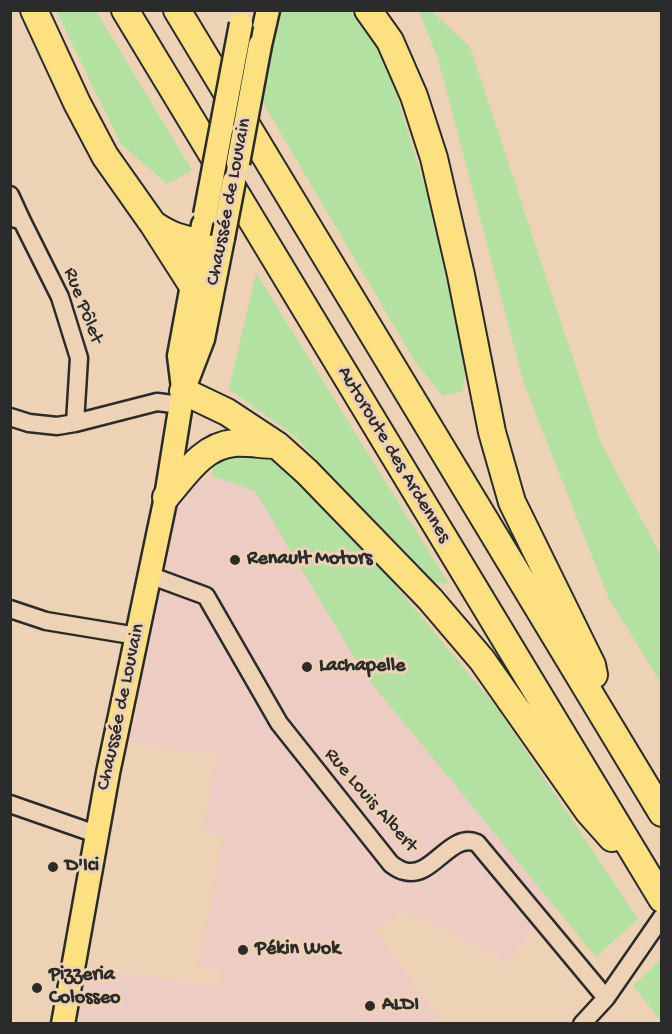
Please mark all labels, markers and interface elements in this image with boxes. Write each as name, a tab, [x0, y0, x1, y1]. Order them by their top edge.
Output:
street label: Chaussée de Louvain	[202, 116, 258, 288]
street label: Rue Pôlet	[57, 265, 107, 347]
street label: Autoroute des Ardennes	[331, 362, 455, 548]
place label: Renault Motors	[247, 548, 372, 572]
marker: Renault Motors	[228, 553, 242, 567]
street label: Chaussée de Louvain	[93, 621, 151, 793]
place label: Lachapelle	[319, 655, 405, 679]
marker: Lachapelle	[300, 660, 314, 674]
street label: Rue Louis Albert	[318, 744, 422, 858]
place label: D'Ici	[65, 855, 99, 879]
marker: D'Ici	[46, 860, 60, 874]
place label: Pékin Wok	[255, 938, 340, 962]
marker: Pékin Wok	[236, 943, 250, 957]
place label: Pizzeria Colosseo	[49, 964, 120, 1011]
marker: Pizzeria Colosseo	[30, 981, 44, 995]
place label: ALDI	[382, 994, 419, 1018]
marker: ALDI	[363, 999, 377, 1013]

